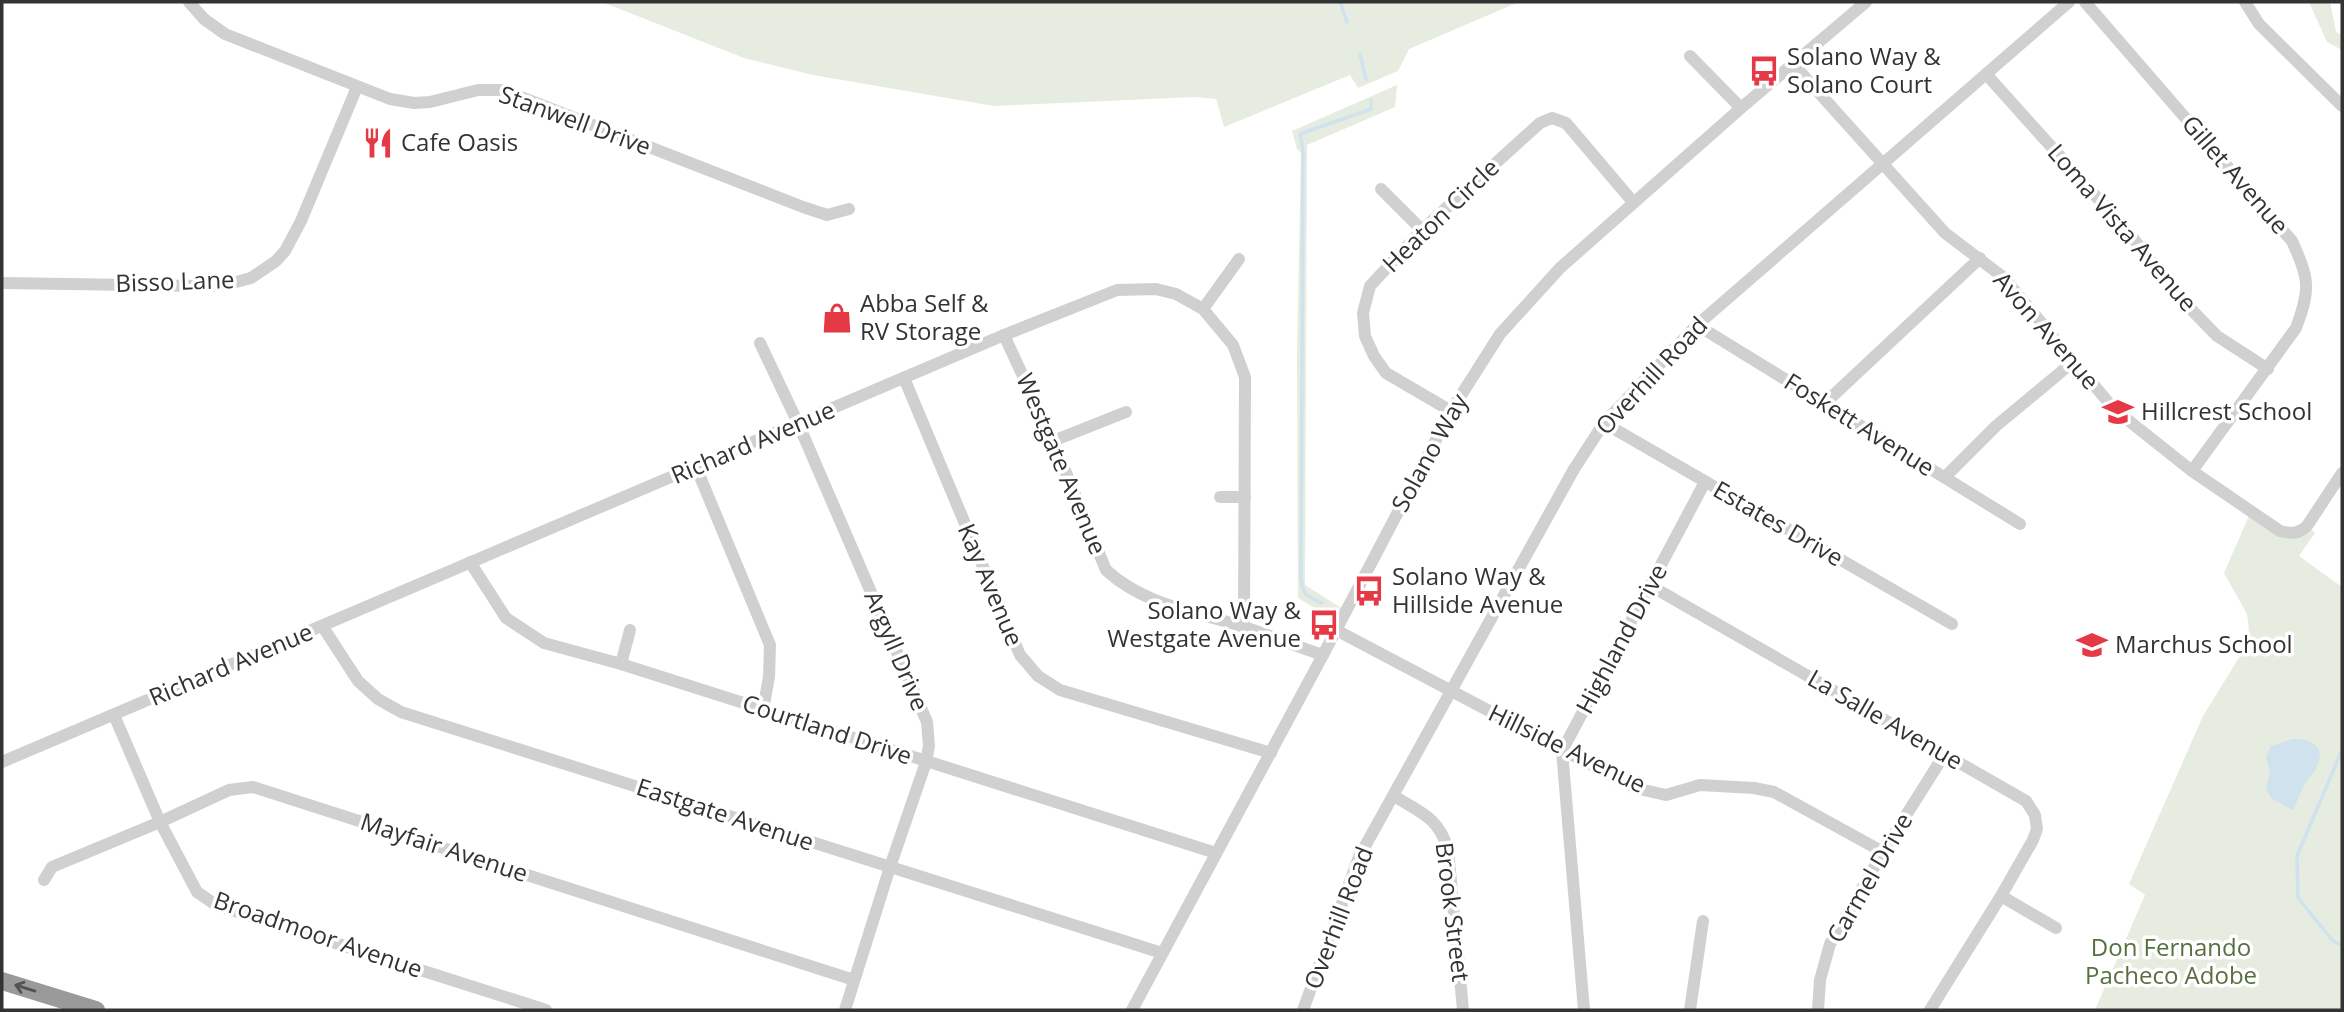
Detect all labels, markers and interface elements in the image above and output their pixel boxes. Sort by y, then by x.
place label: Solano Way & Solano Court [1787,39,1941,100]
bus stop icon: Solano Way & Solano Court [1747,54,1781,88]
street label: Stanwell Drive [495,77,656,162]
street label: Gillet Avenue [2175,108,2297,240]
place label: Cafe Oasis [401,125,518,158]
restaurant icon: Cafe Oasis [361,126,395,160]
street label: Loma Vista Avenue [2041,136,2205,318]
street label: Heaton Circle [1374,151,1506,279]
street label: Bisso Lane [115,262,235,299]
street label: Avon Avenue [1987,264,2108,396]
place label: Abba Self & RV Storage [860,286,989,347]
shop icon: Abba Self & RV Storage [820,301,854,335]
street label: Overhill Road [1588,309,1714,441]
street label: Foskett Avenue [1778,364,1941,483]
street label: Westgate Avenue [1009,368,1115,559]
street label: Solano Way [1383,387,1475,517]
street label: Richard Avenue [666,392,839,491]
place label: Hillcrest School [2141,394,2312,427]
school or university icon: Hillcrest School [2101,395,2135,429]
street label: Estates Drive [1708,472,1850,573]
street label: Kay Avenue [951,518,1032,651]
street label: Highland Drive [1567,558,1674,719]
place label: Solano Way & Hillside Avenue [1392,559,1563,620]
bus stop icon: Solano Way & Hillside Avenue [1352,574,1386,608]
street label: Argyll Drive [857,585,937,715]
place label: Solano Way & Westgate Avenue [1107,593,1302,654]
bus stop icon: Solano Way & Westgate Avenue [1307,608,1341,642]
street label: Richard Avenue [144,614,317,713]
place label: Marchus School [2115,627,2293,660]
school or university icon: Marchus School [2075,628,2109,662]
street label: La Salle Avenue [1802,661,1969,776]
street label: Courtland Drive [738,686,916,772]
street label: Hillside Avenue [1483,695,1652,800]
street label: Eastgate Avenue [632,769,818,858]
street label: Mayfair Avenue [357,804,532,889]
street label: Carmel Drive [1818,806,1919,948]
street label: Brook Street [1429,840,1478,983]
street label: Overhill Road [1295,841,1380,994]
street label: Broadmoor Avenue [210,882,427,985]
park label: Don Fernando Pacheco Adobe [2085,930,2257,991]
one-way arrow [15,981,37,994]

